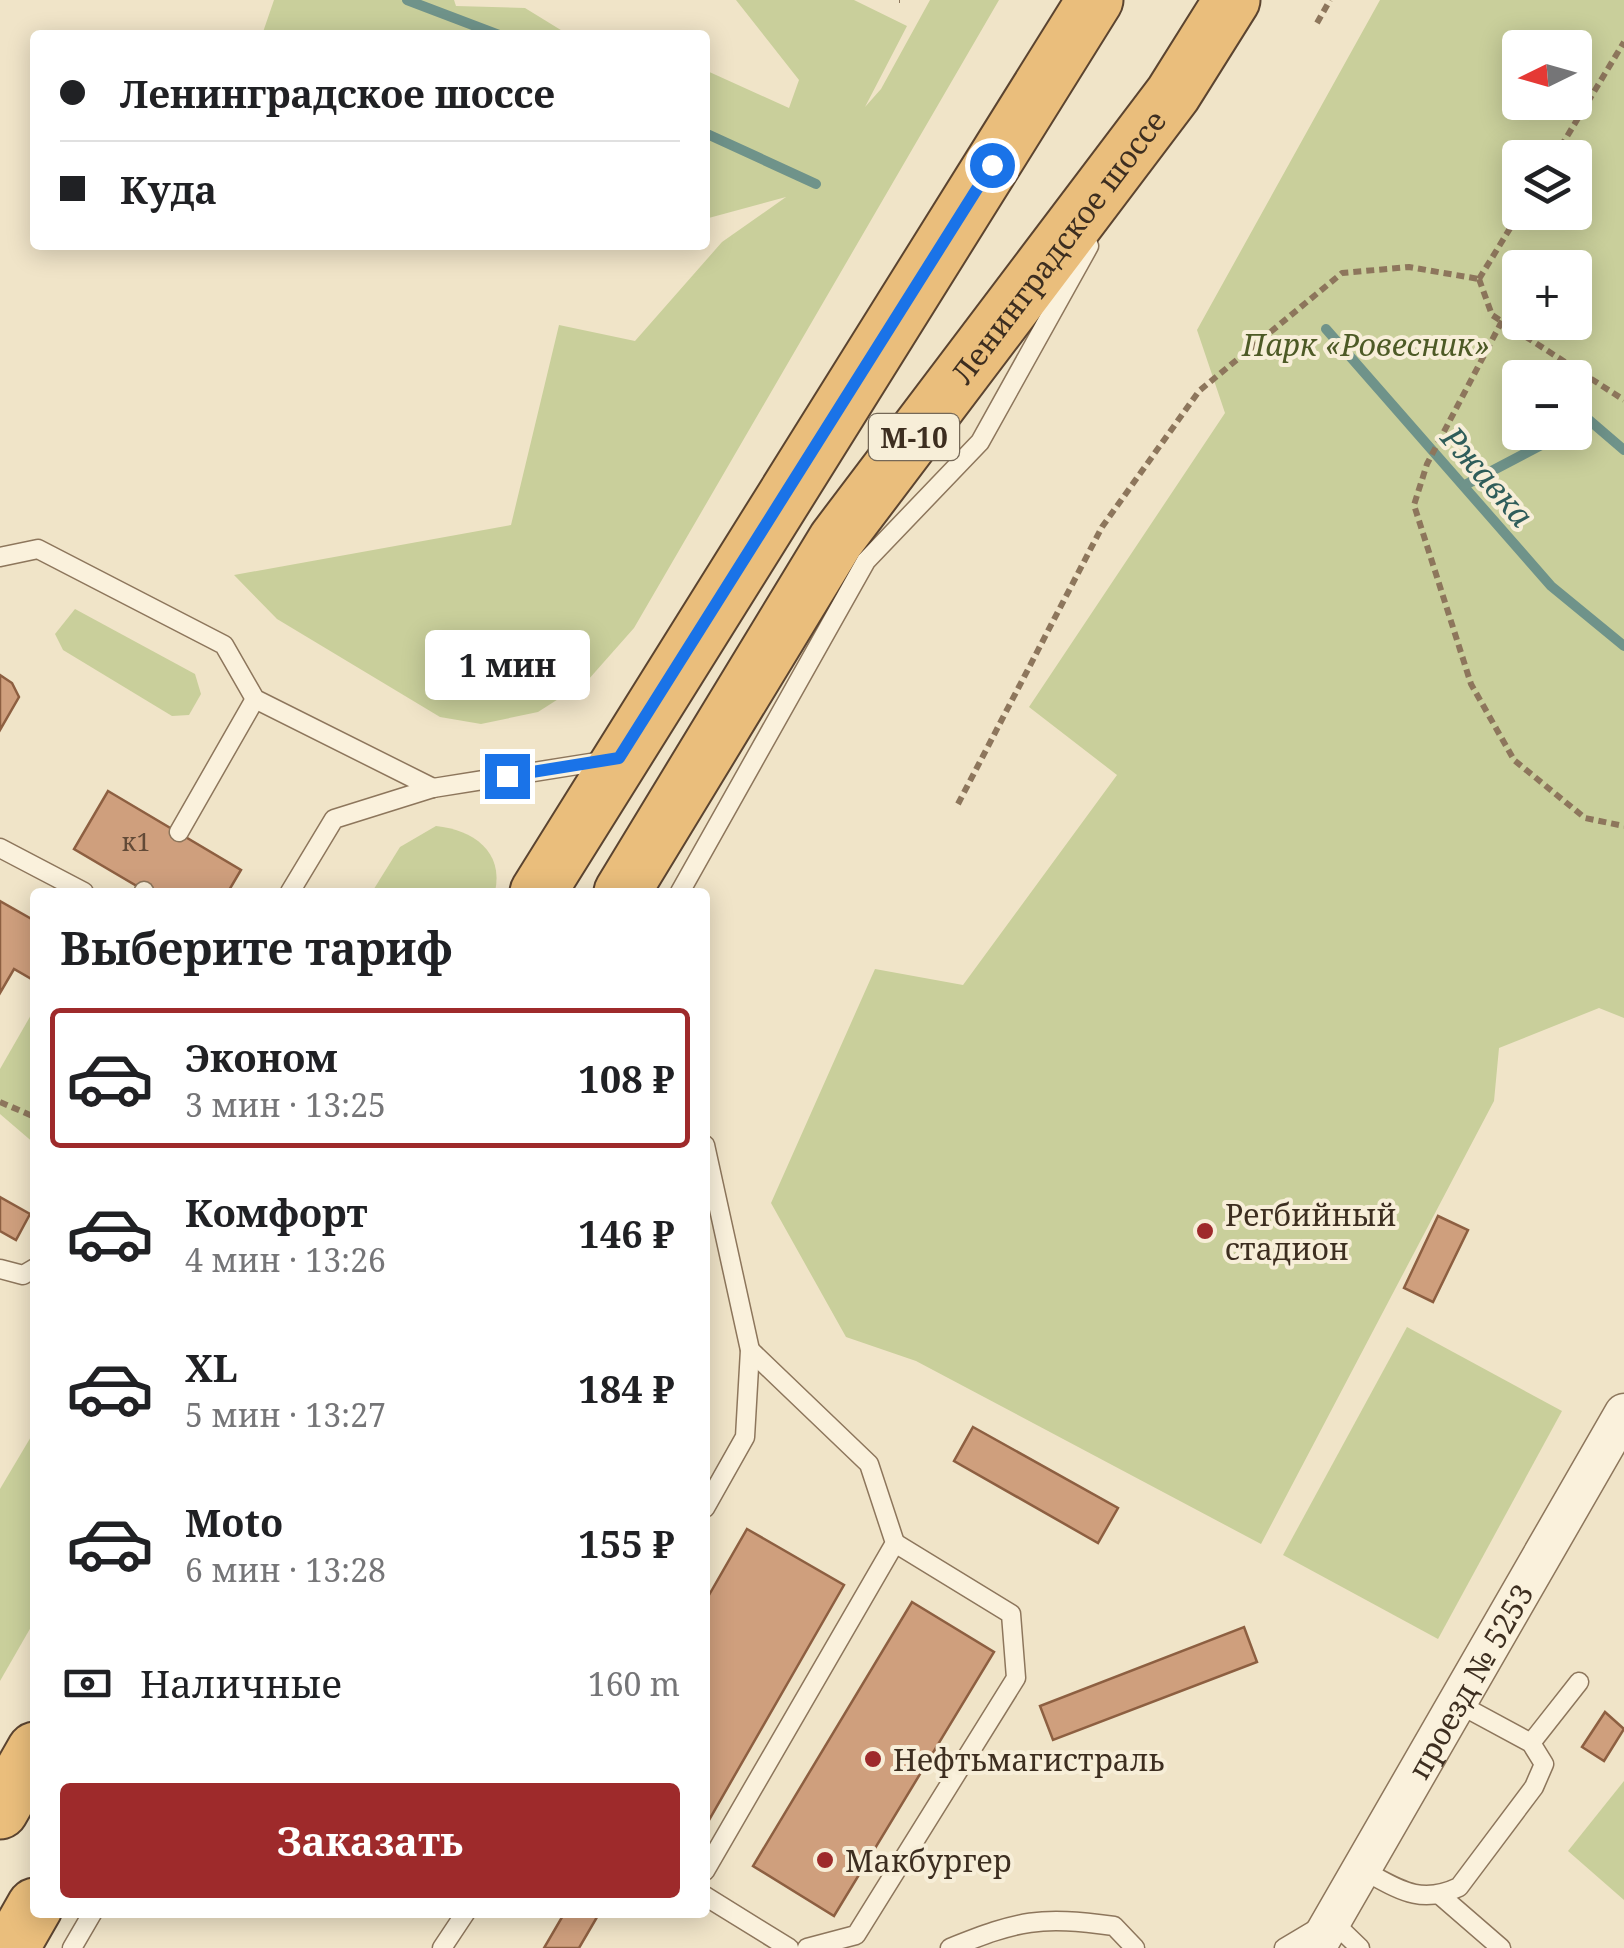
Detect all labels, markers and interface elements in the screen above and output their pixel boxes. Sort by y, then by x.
north arrow [1502,30,1592,120]
map controls [1502,30,1592,450]
text: Ленинградское шоссе [120,67,555,119]
street label: Ленинградское шоссе [941,101,1174,391]
button: layers [1502,140,1592,230]
route start [970,143,1015,188]
text: Куда [120,163,217,215]
button: + [1502,250,1592,340]
park label: Парк «Ровесник» [1241,324,1490,365]
button: − [1502,360,1592,450]
road number: М-10 [869,414,959,460]
water label: Ржавка [1432,416,1544,535]
callout: 1 мин [424,631,590,701]
text: 1 мин [459,643,556,686]
route end [485,754,530,799]
house number: к1 [122,824,150,858]
text: Выберите тариф [60,917,453,978]
text: Эконом [185,1031,338,1083]
icon: car [65,1033,155,1123]
text: 108 ₽ [578,1052,675,1104]
text: 3 мин · 13:25 [185,1083,386,1126]
text: Комфорт [185,1186,368,1238]
icon: car [65,1188,155,1278]
place label: Регбийный стадион [1225,1194,1397,1269]
text: 146 ₽ [578,1207,675,1259]
marker: Регбийный стадион [1194,1220,1216,1242]
text: 4 мин · 13:26 [185,1238,386,1281]
text: XL [185,1341,238,1393]
icon: car [65,1343,155,1433]
text: 184 ₽ [578,1362,675,1414]
text: 5 мин · 13:27 [185,1393,386,1436]
text: Moto [185,1496,283,1548]
icon: car [65,1498,155,1588]
text: 155 ₽ [578,1517,675,1569]
text: 6 мин · 13:28 [185,1548,386,1591]
street label: проезд № 5253 [1397,1576,1542,1786]
icon: cash [60,1656,115,1711]
text: Наличные [140,1657,342,1709]
text: 160 m [588,1662,680,1705]
place label: Нефтьмагистраль [893,1739,1164,1780]
marker: Нефтьмагистраль [862,1748,884,1770]
button: Заказать [60,1783,680,1898]
place label: Макбургер [845,1840,1012,1881]
marker: Макбургер [814,1849,836,1871]

